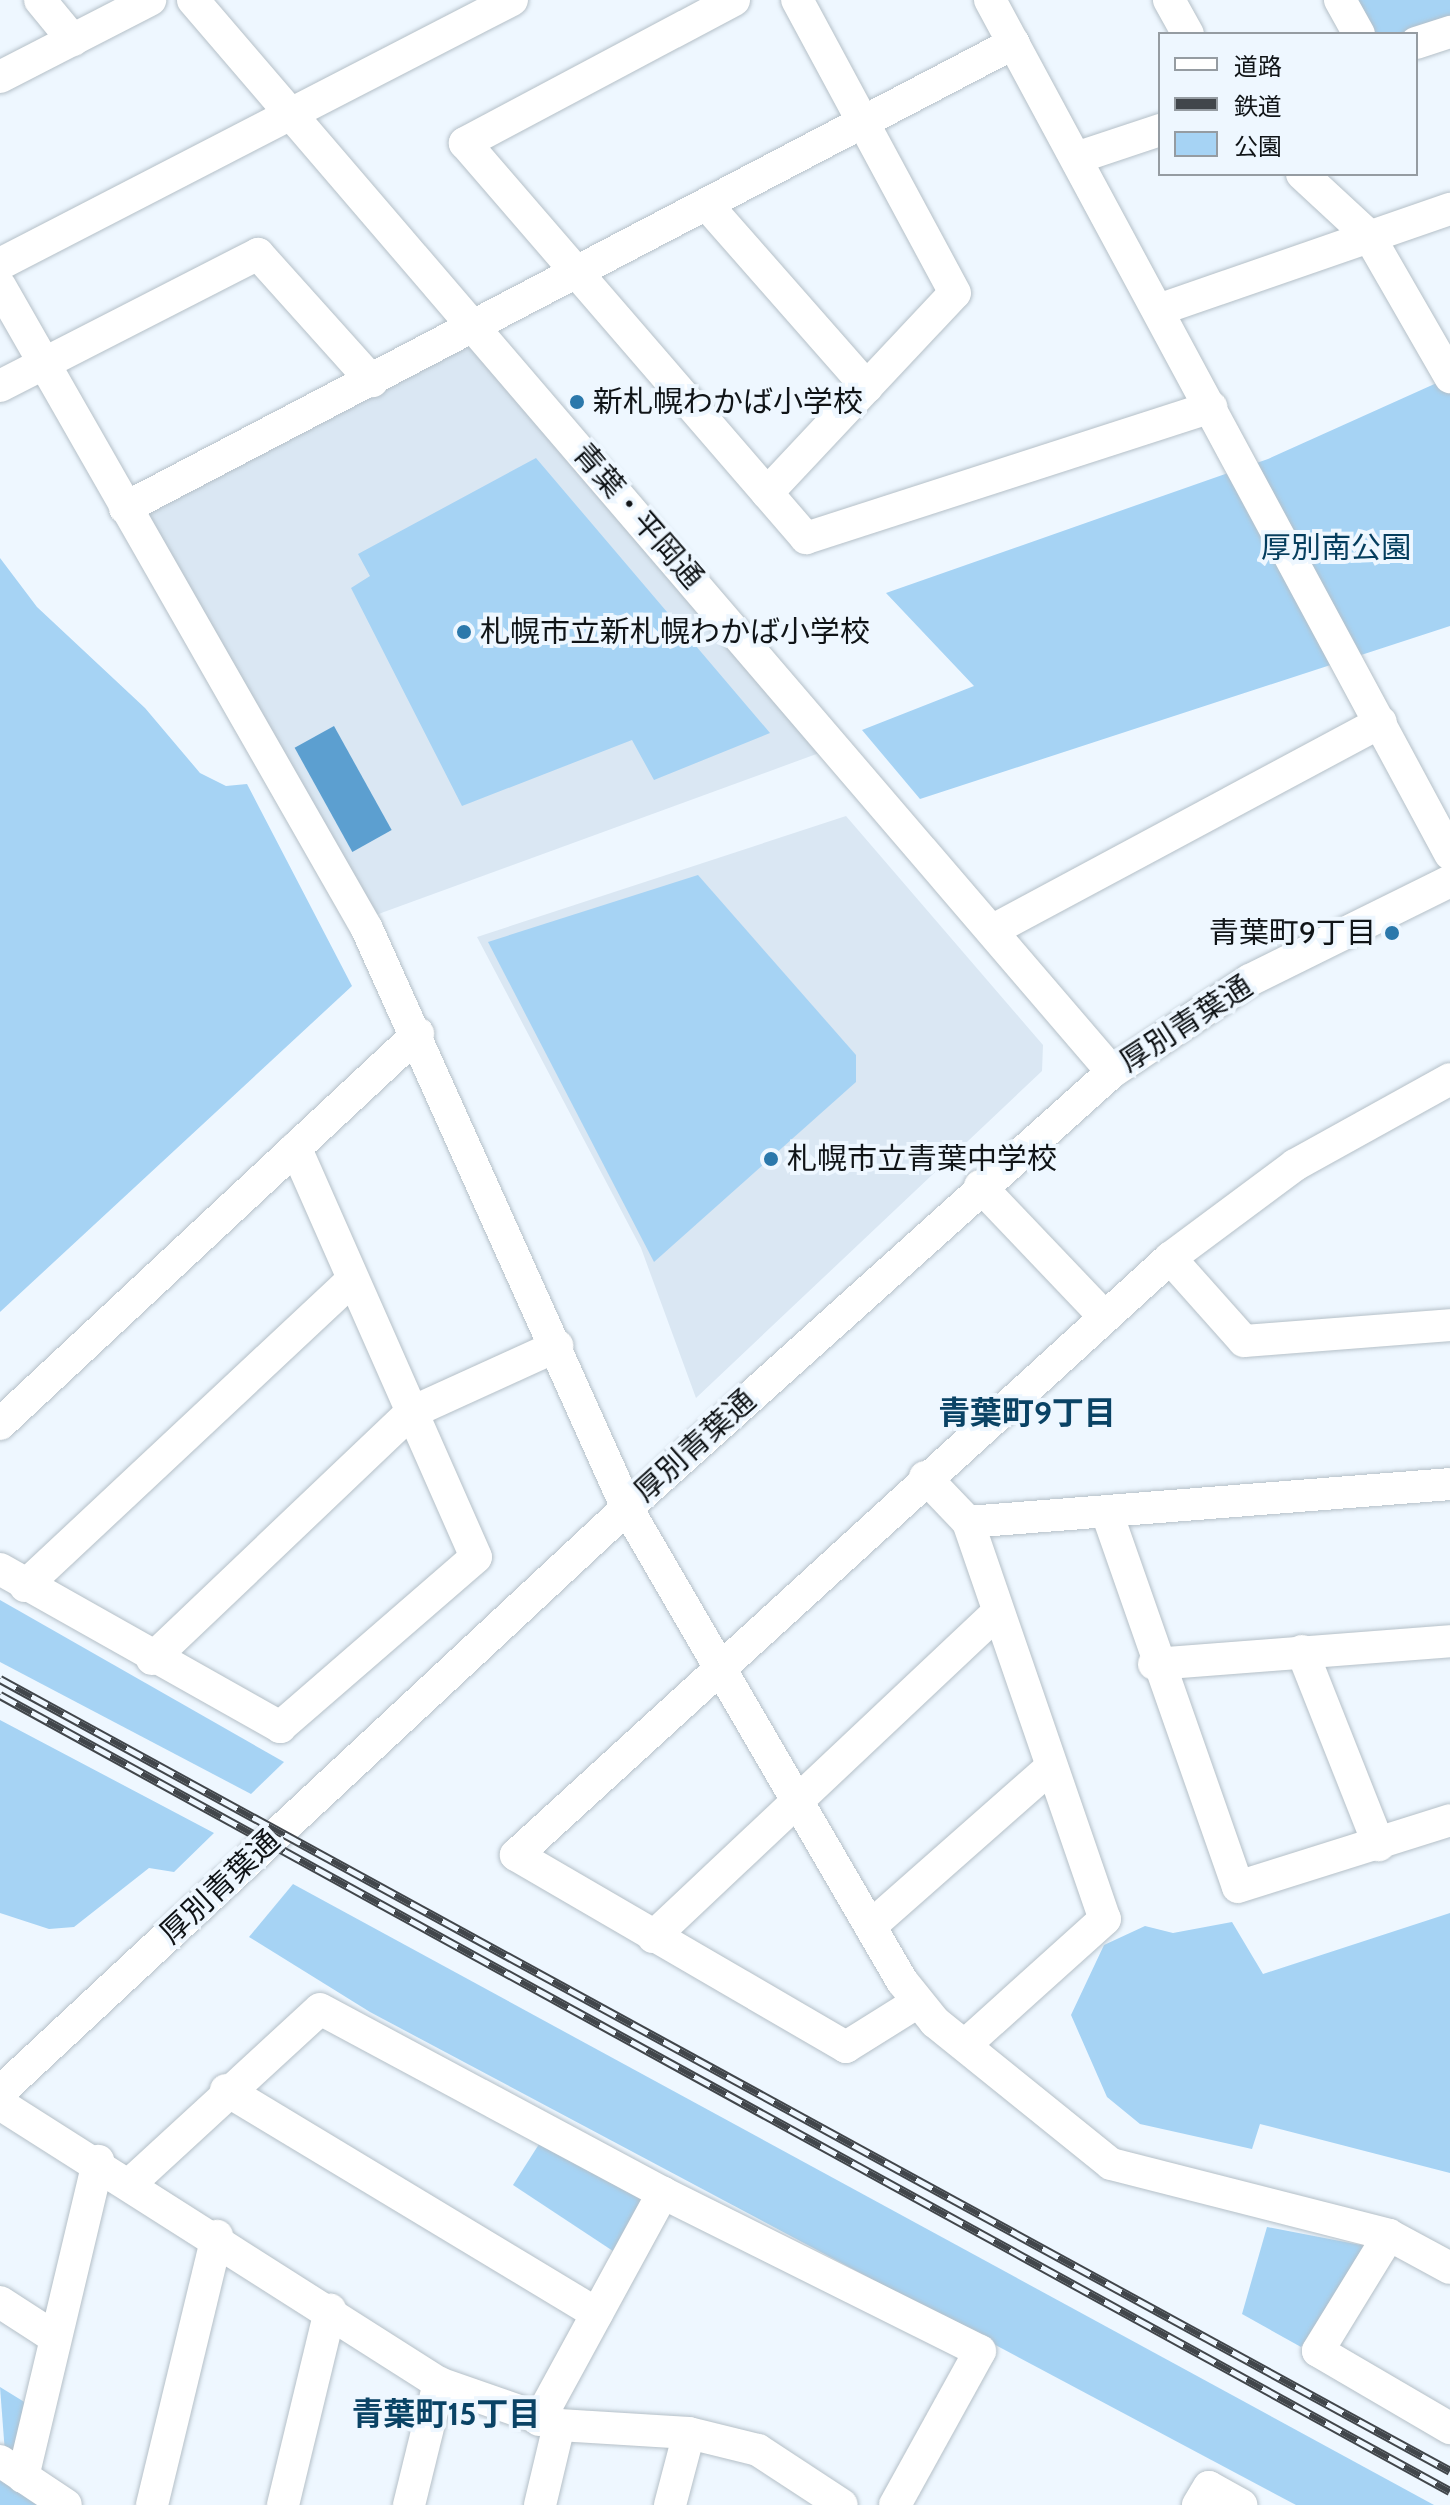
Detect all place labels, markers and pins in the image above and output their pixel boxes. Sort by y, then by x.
place label: 新札幌わかば小学校 [593,384,863,420]
marker: 新札幌わかば小学校 [568,393,586,411]
place label: 札幌市立新札幌わかば小学校 [480,614,870,650]
marker: 札幌市立新札幌わかば小学校 [455,623,473,641]
place label: 青葉町9丁目 [1209,915,1376,951]
marker: 青葉町9丁目 [1383,924,1401,942]
place label: 札幌市立青葉中学校 [787,1141,1057,1177]
marker: 札幌市立青葉中学校 [762,1150,780,1168]

